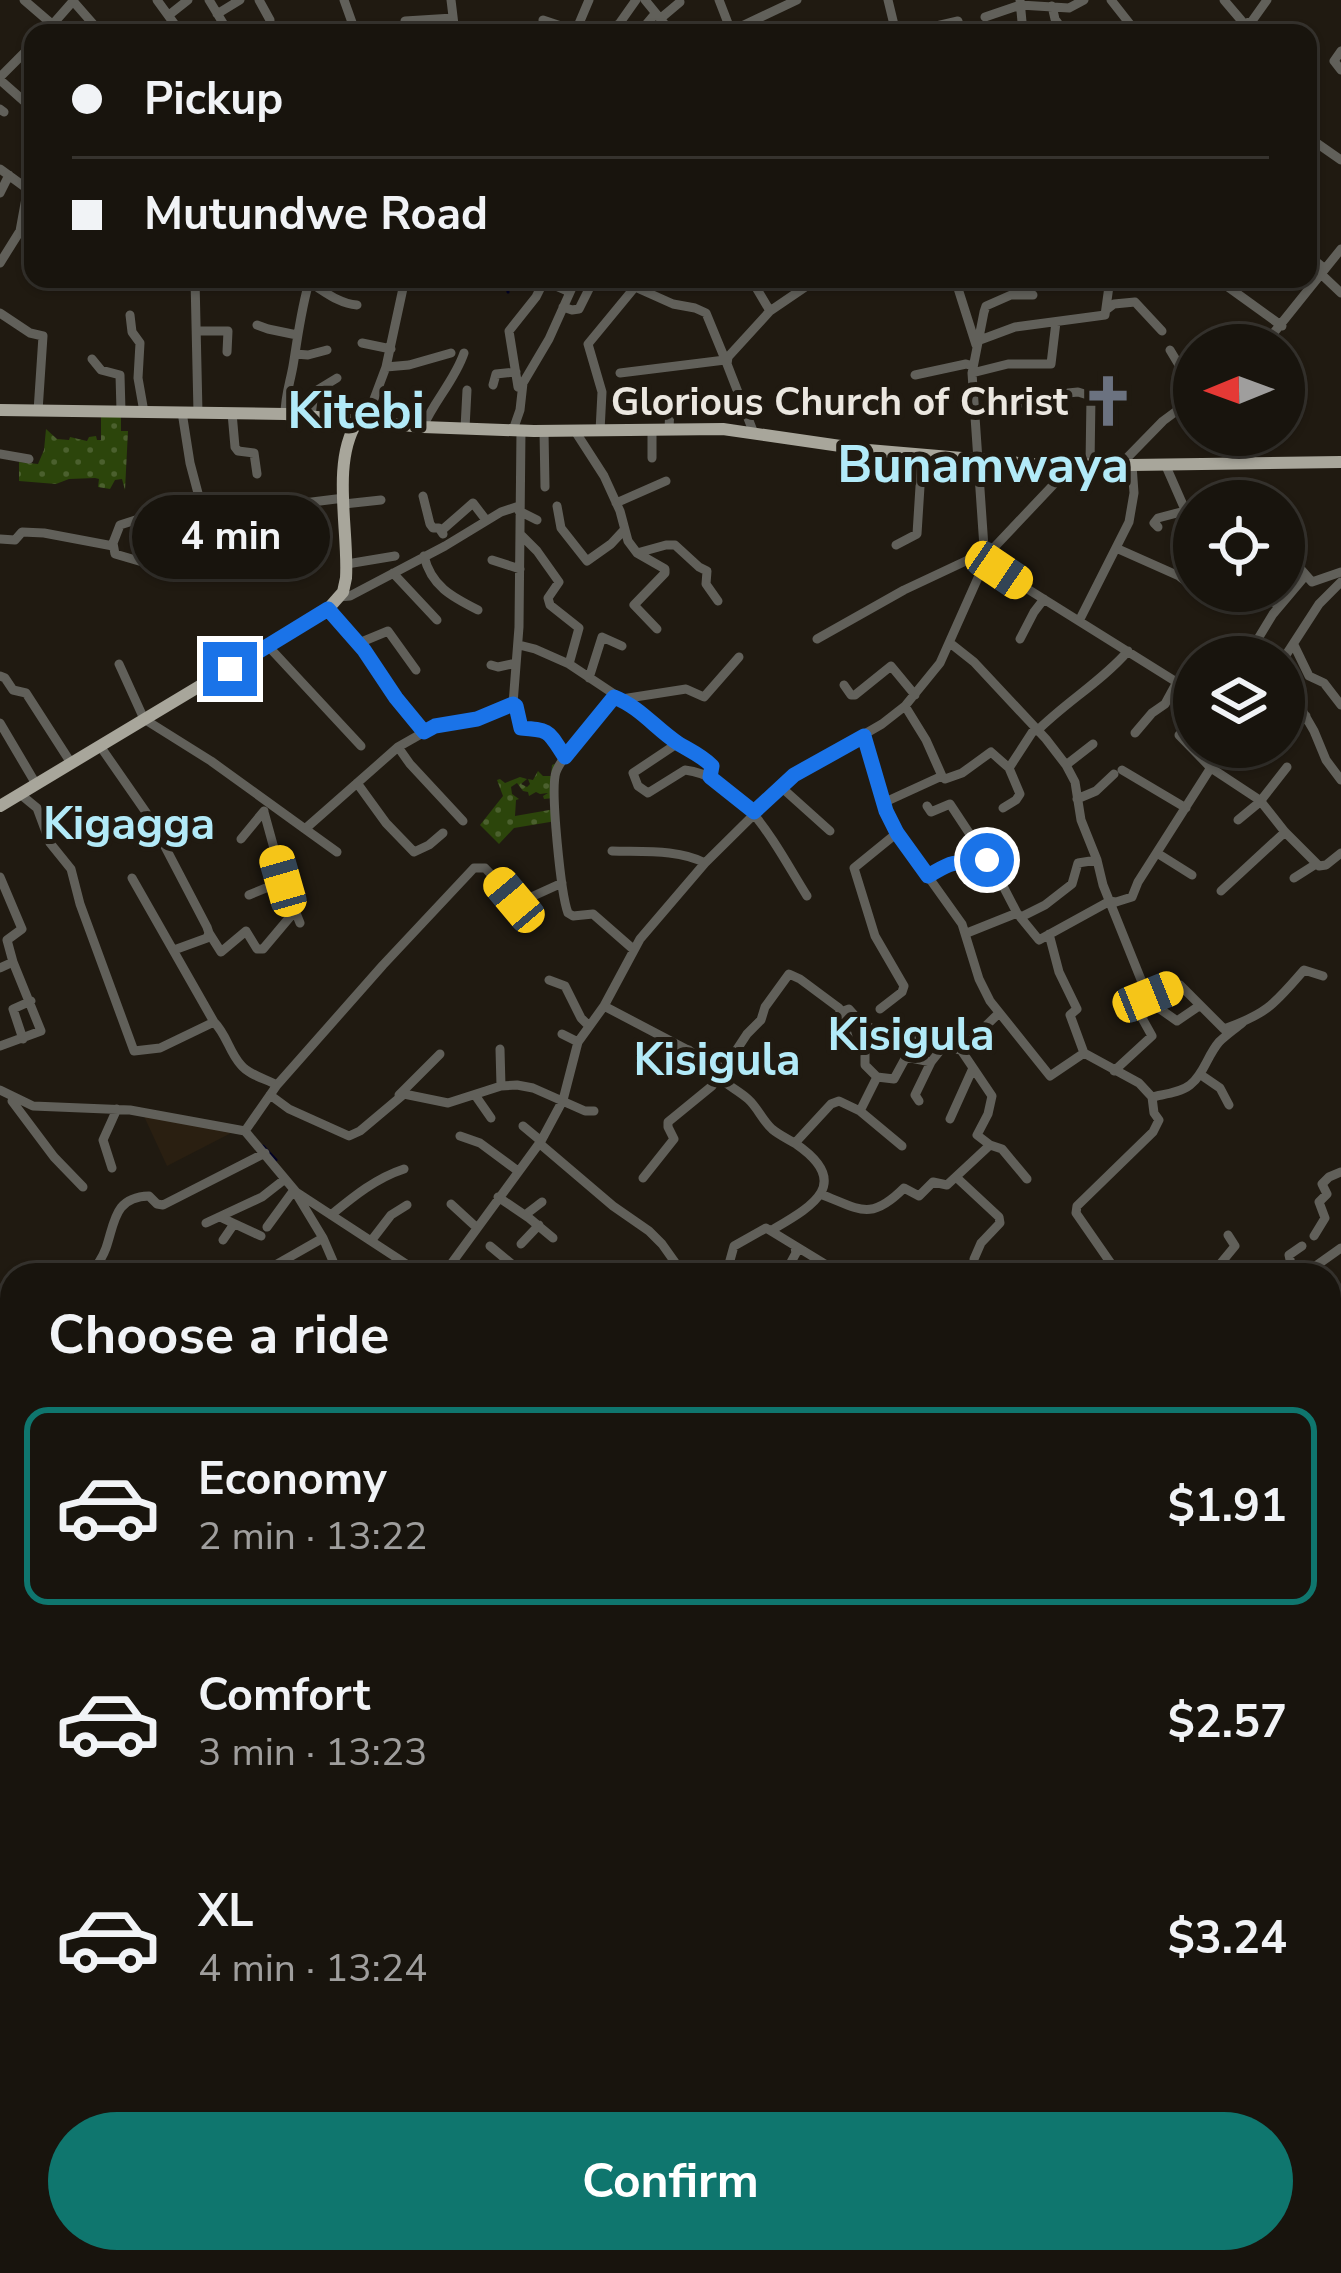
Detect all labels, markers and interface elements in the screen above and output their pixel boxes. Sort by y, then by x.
text: Pickup [144,69,283,130]
text: Mutundwe Road [144,184,488,245]
north arrow [1173,324,1305,456]
map controls [1173,324,1305,768]
church icon: Glorious Church of Christ [1079,372,1137,430]
district label: Kitebi [287,376,425,446]
place label: Glorious Church of Christ [611,376,1069,429]
district label: Bunamwaya [837,430,1129,500]
button: locate [1173,480,1305,612]
callout: 4 min [131,495,329,579]
text: 4 min [181,510,281,563]
car [959,535,1039,605]
button: layers [1173,636,1305,768]
route end [203,642,257,696]
district label: Kigagga [43,794,215,855]
route start [960,833,1014,887]
car [256,841,310,921]
car [477,861,551,939]
car [1108,967,1188,1027]
district label: Kisigula [828,1005,995,1066]
district label: Kisigula [634,1030,801,1091]
text: Choose a ride [48,1298,389,1372]
text: Economy [198,1449,387,1510]
icon: car [54,1452,162,1560]
text: $1.91 [1168,1476,1287,1537]
text: 2 min · 13:22 [198,1510,427,1563]
text: Comfort [198,1665,370,1726]
icon: car [54,1668,162,1776]
text: $2.57 [1168,1692,1287,1753]
text: 3 min · 13:23 [198,1726,427,1779]
text: XL [198,1881,254,1942]
icon: car [54,1884,162,1992]
text: $3.24 [1168,1908,1287,1969]
text: 4 min · 13:24 [198,1942,427,1995]
button: Confirm [48,2112,1293,2250]

